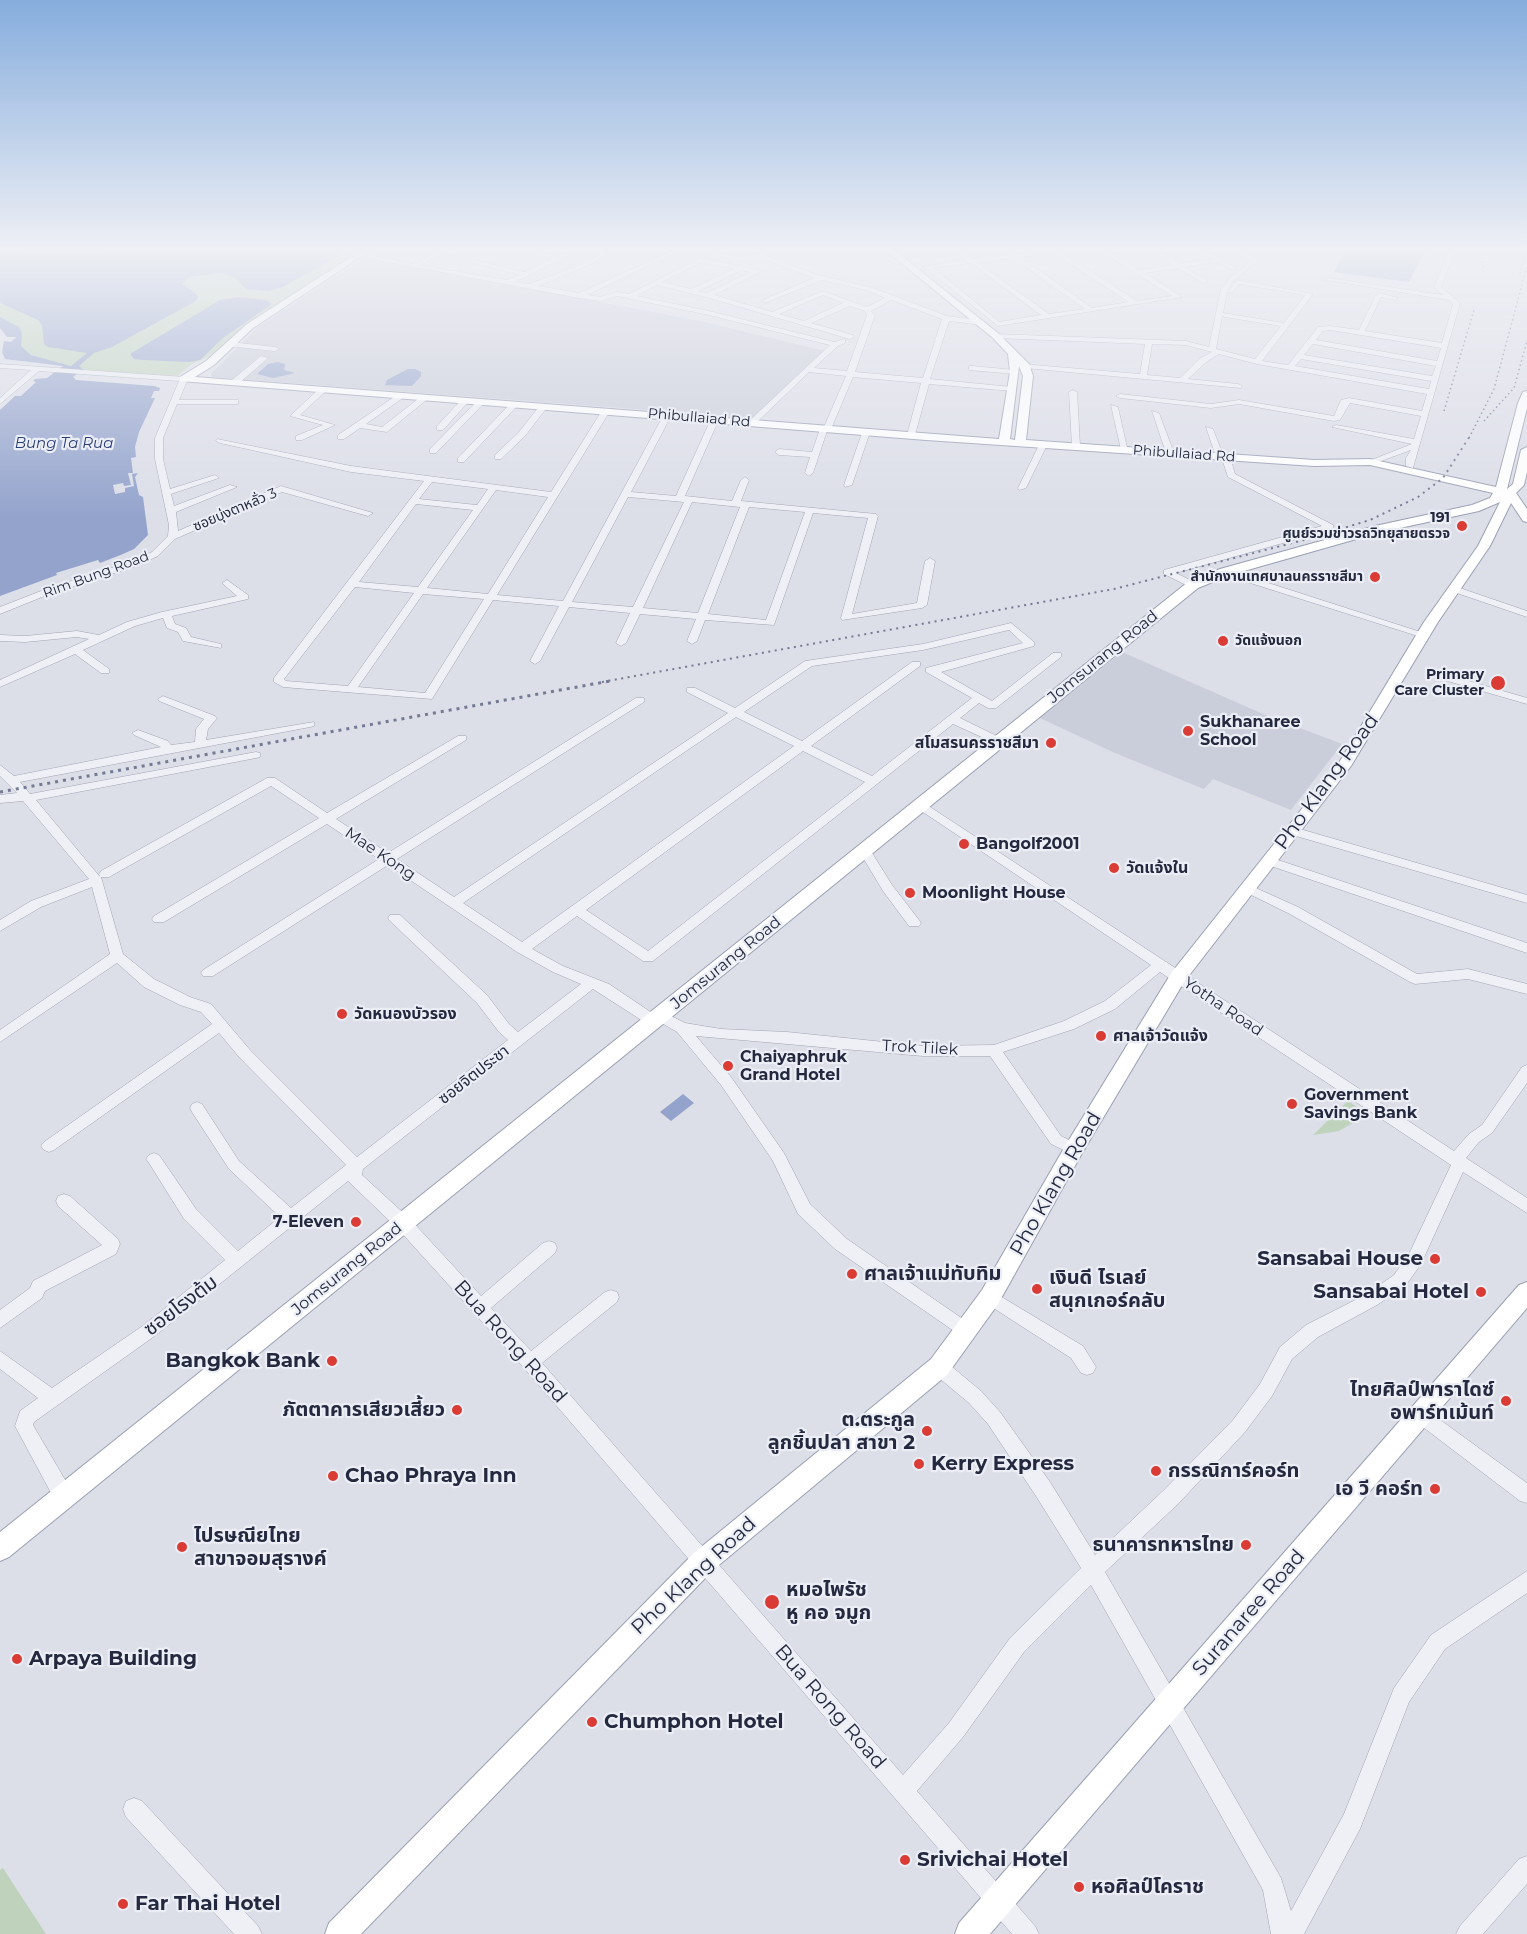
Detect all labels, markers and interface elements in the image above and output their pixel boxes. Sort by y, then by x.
street label: Phibullaiad Rd [647,405,751,431]
water label: Bung Ta Rua [15,435,113,453]
street label: Phibullaiad Rd [1132,442,1236,466]
street label: ซอยบุ่งตาหลั่ว 3 [191,485,279,535]
place label: 191 ศูนย์รวมข่าวรถวิทยุสายตรวจ [1282,510,1450,542]
marker: 191 ศูนย์รวมข่าวรถวิทยุสายตรวจ [1455,519,1469,533]
street label: Rim Bung Road [41,548,151,602]
place label: สำนักงานเทศบาลนครราชสีมา [1191,569,1363,585]
marker: สำนักงานเทศบาลนครราชสีมา [1368,570,1382,584]
street label: Jomsurang Road [1044,607,1162,707]
place label: วัดแจ้งนอก [1235,633,1302,649]
marker: วัดแจ้งนอก [1216,634,1230,648]
place label: Primary Care Cluster [1394,667,1484,700]
marker: Primary Care Cluster [1489,674,1507,692]
street label: Pho Klang Road [1270,709,1384,855]
place label: Sukhanaree School [1200,712,1300,750]
marker: Sukhanaree School [1181,724,1195,738]
place label: สโมสรนครราชสีมา [915,733,1039,753]
marker: สโมสรนครราชสีมา [1044,736,1058,750]
street label: Mae Kong [341,823,419,885]
place label: Bangolf2001 [976,834,1080,854]
marker: Bangolf2001 [957,837,971,851]
place label: วัดแจ้งใน [1126,858,1188,878]
marker: วัดแจ้งใน [1107,861,1121,875]
place label: Moonlight House [922,883,1066,903]
marker: Moonlight House [903,886,917,900]
street label: Jomsurang Road [667,913,785,1013]
street label: Yotha Road [1179,973,1267,1041]
place label: วัดหนองบัวรอง [354,1004,457,1024]
marker: วัดหนองบัวรอง [335,1007,349,1021]
place label: ศาลเจ้าวัดแจ้ง [1113,1026,1208,1046]
marker: ศาลเจ้าวัดแจ้ง [1094,1029,1108,1043]
street label: Trok Tilek [882,1036,958,1060]
street label: ซอยจิตประชา [435,1041,513,1109]
place label: Chaiyaphruk Grand Hotel [740,1047,847,1085]
marker: Chaiyaphruk Grand Hotel [721,1059,735,1073]
place label: Government Savings Bank [1304,1085,1417,1123]
marker: Government Savings Bank [1285,1097,1299,1111]
street label: Pho Klang Road [1005,1108,1107,1260]
place label: 7-Eleven [273,1212,344,1232]
marker: 7-Eleven [349,1215,363,1229]
street label: Jomsurang Road [288,1219,406,1319]
place label: Sansabai House [1257,1247,1423,1271]
marker: Sansabai House [1428,1252,1442,1266]
place label: ศาลเจ้าแม่ทับทิม [864,1262,1002,1286]
place label: เงินดี ไรเลย์ สนุกเกอร์คลับ [1049,1266,1166,1313]
marker: ศาลเจ้าแม่ทับทิม [845,1267,859,1281]
street label: ซอยโรงต้ม [139,1271,223,1341]
street label: Bua Rong Road [448,1276,572,1408]
place label: Sansabai Hotel [1313,1280,1469,1304]
marker: เงินดี ไรเลย์ สนุกเกอร์คลับ [1030,1282,1044,1296]
marker: Sansabai Hotel [1474,1285,1488,1299]
place label: Bangkok Bank [165,1349,320,1373]
marker: Bangkok Bank [325,1354,339,1368]
place label: ไทยศิลป์พาราไดซ์ อพาร์ทเม้นท์ [1350,1378,1494,1425]
marker: ไทยศิลป์พาราไดซ์ อพาร์ทเม้นท์ [1499,1394,1513,1408]
place label: ภัตตาคารเสียวเสี้ยว [282,1398,445,1422]
marker: ภัตตาคารเสียวเสี้ยว [450,1403,464,1417]
place label: ต.ตระกูล ลูกชิ้นปลา สาขา 2 [768,1408,915,1455]
marker: ต.ตระกูล ลูกชิ้นปลา สาขา 2 [920,1424,934,1438]
place label: Kerry Express [931,1452,1074,1476]
marker: Kerry Express [912,1457,926,1471]
place label: กรรณิการ์คอร์ท [1168,1459,1299,1483]
place label: Chao Phraya Inn [345,1464,517,1488]
marker: กรรณิการ์คอร์ท [1149,1464,1163,1478]
marker: Chao Phraya Inn [326,1469,340,1483]
place label: เอ วี คอร์ท [1335,1477,1423,1501]
marker: เอ วี คอร์ท [1428,1482,1442,1496]
street label: Pho Klang Road [627,1512,761,1640]
place label: ไปรษณียไทย สาขาจอมสุรางค์ [194,1524,327,1571]
place label: ธนาคารทหารไทย [1093,1533,1234,1557]
marker: ธนาคารทหารไทย [1239,1538,1253,1552]
marker: ไปรษณียไทย สาขาจอมสุรางค์ [175,1540,189,1554]
street label: Suranaree Road [1188,1545,1310,1681]
place label: หมอไพรัช หู คอ จมูก [786,1578,871,1625]
marker: หมอไพรัช หู คอ จมูก [763,1593,781,1611]
street label: Bua Rong Road [769,1640,891,1774]
place label: Arpaya Building [29,1647,197,1671]
marker: Arpaya Building [10,1652,24,1666]
place label: Chumphon Hotel [604,1710,784,1734]
marker: Chumphon Hotel [585,1715,599,1729]
place label: Srivichai Hotel [917,1848,1068,1872]
marker: Srivichai Hotel [898,1853,912,1867]
place label: หอศิลป์โคราช [1091,1875,1204,1899]
marker: หอศิลป์โคราช [1072,1880,1086,1894]
place label: Far Thai Hotel [135,1892,281,1916]
marker: Far Thai Hotel [116,1897,130,1911]

